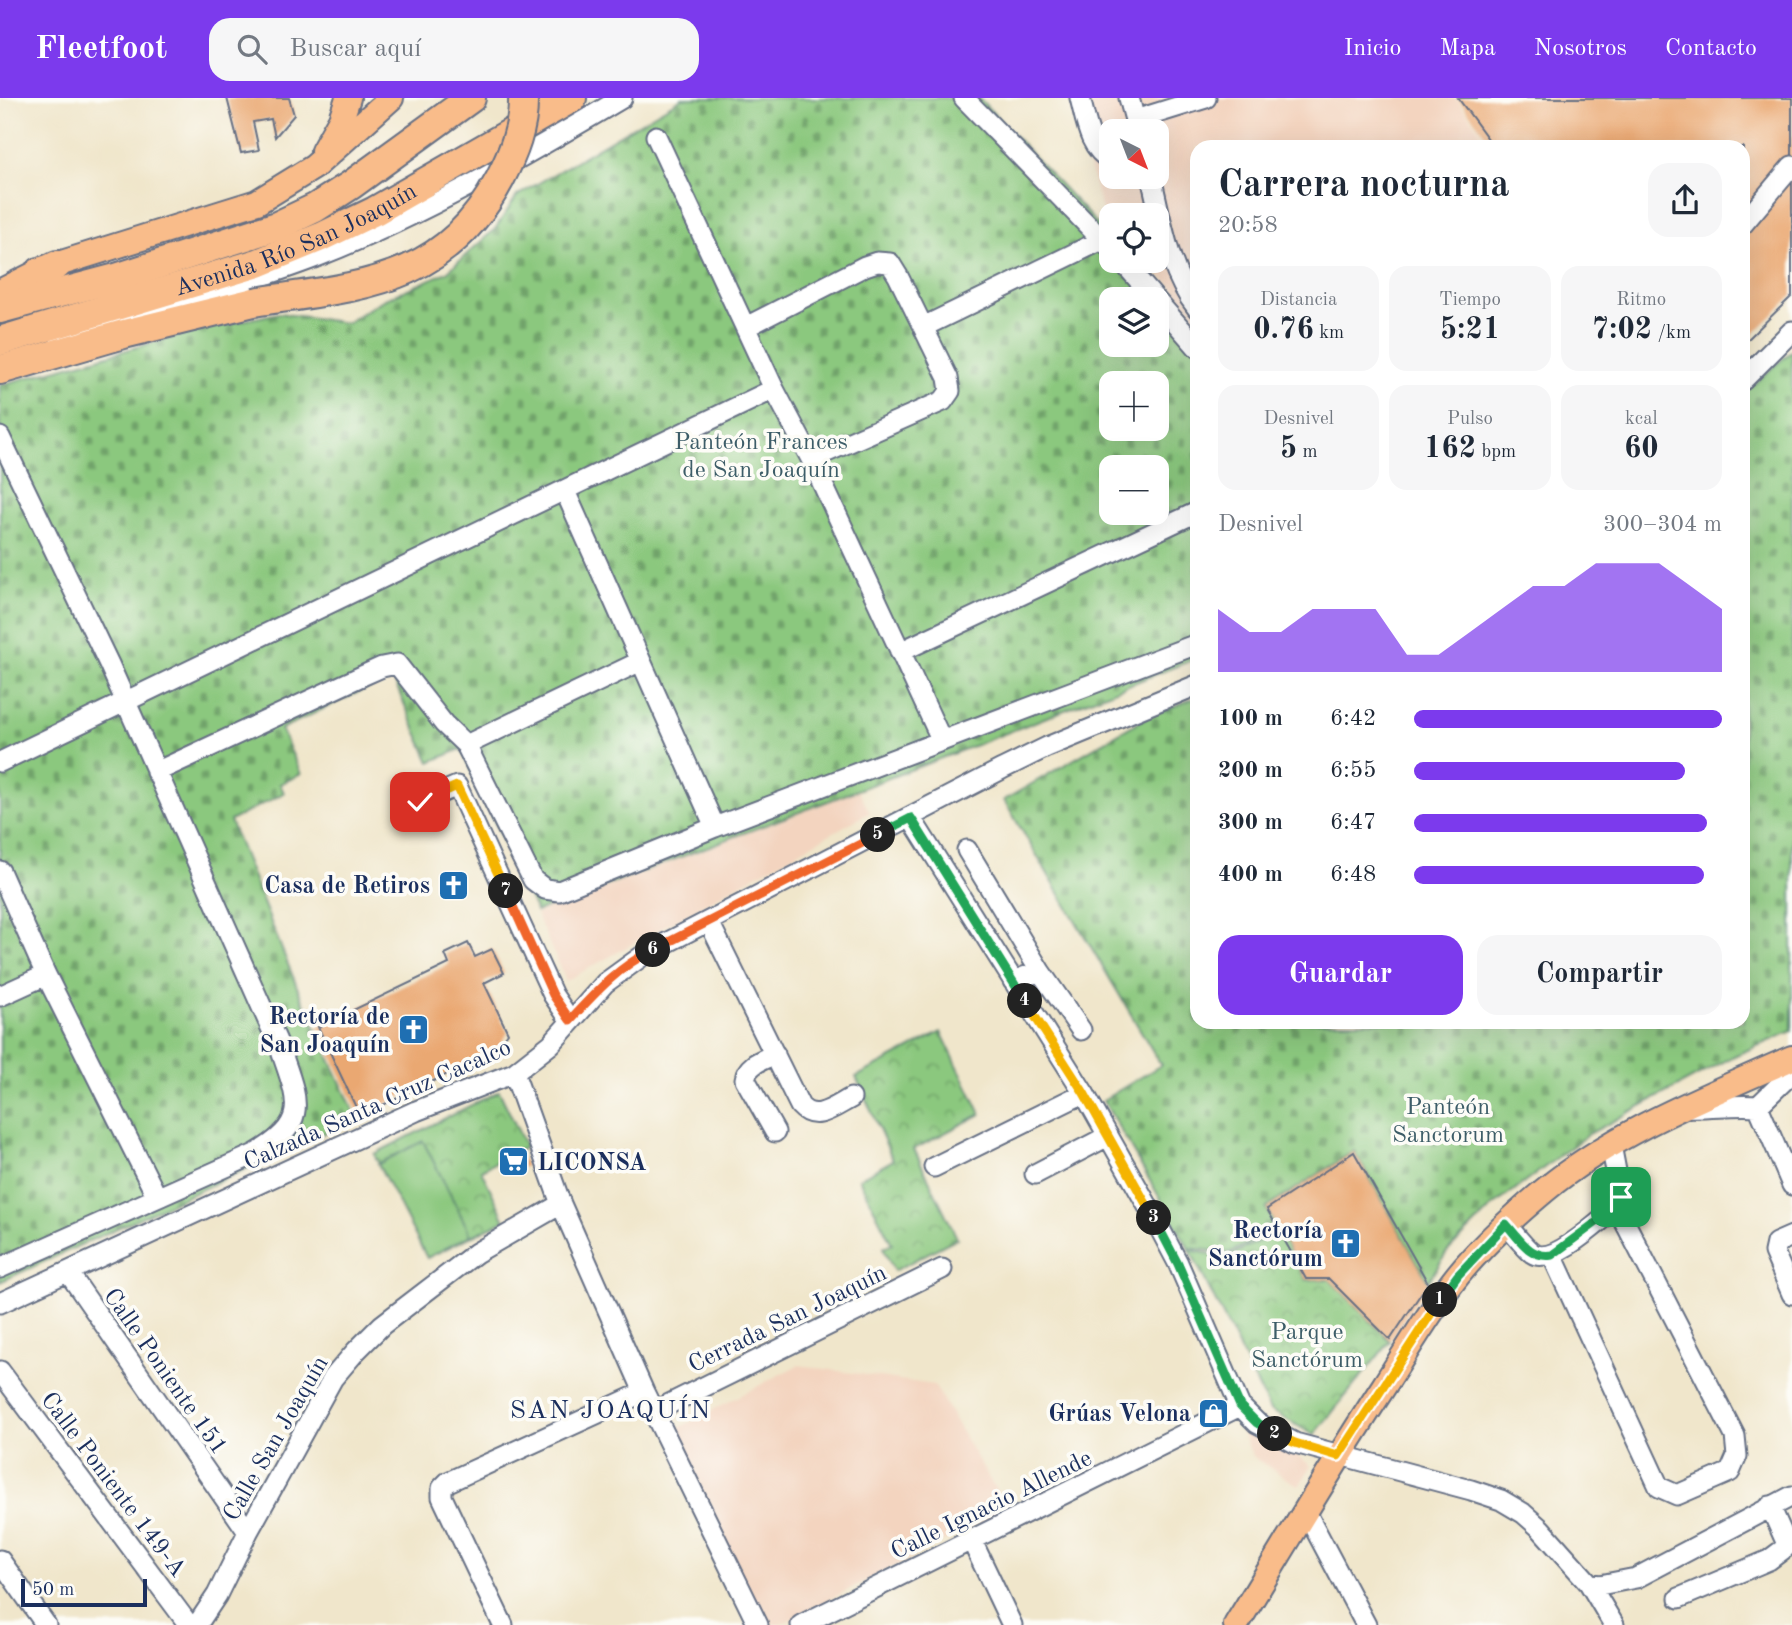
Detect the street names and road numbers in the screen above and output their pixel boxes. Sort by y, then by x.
street label: Avenida Río San Joaquín [172,180,421,301]
street label: Calzada Santa Cruz Cacalco [241,1036,515,1176]
street label: Cerrada San Joaquín [685,1261,891,1378]
street label: Calle Poniente 151 [98,1285,231,1460]
street label: Calle San Joaquín [220,1352,334,1526]
street label: Calle Poniente 149-A [35,1388,189,1582]
street label: Calle Ignacio Allende [888,1447,1096,1565]

